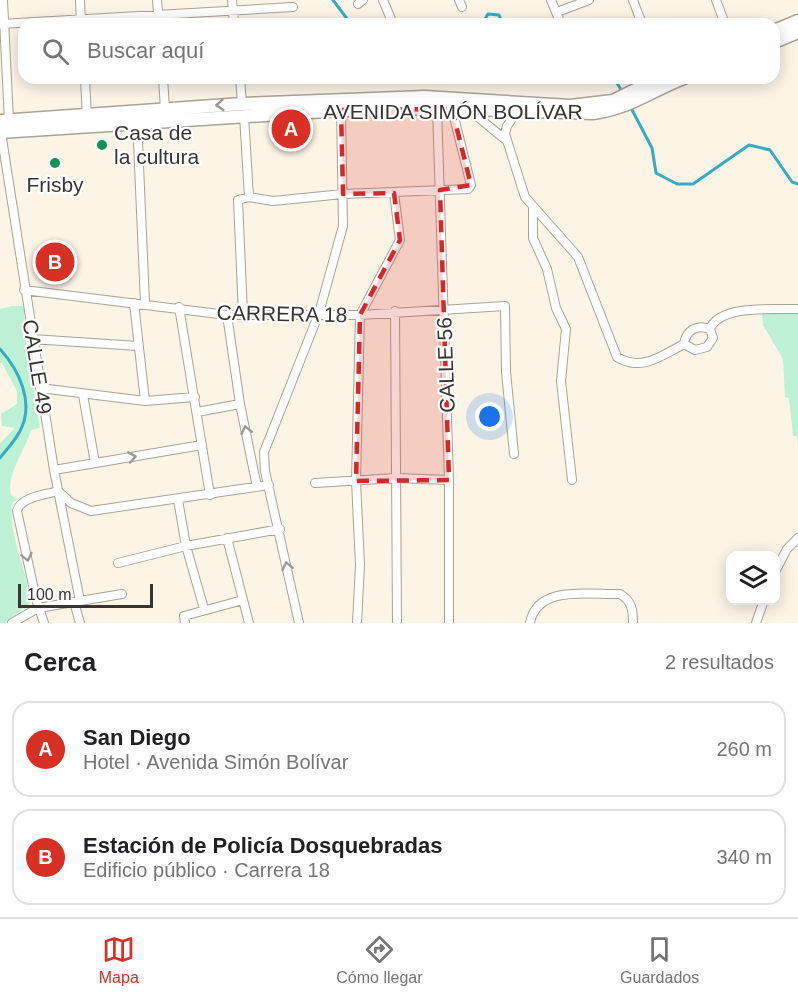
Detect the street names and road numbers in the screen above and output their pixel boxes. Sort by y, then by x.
street label: AVENIDA SIMÓN BOLÍVAR [323,100,583,123]
street label: CARRERA 18 [216,301,348,326]
street label: CALLE 56 [432,317,459,413]
street label: CALLE 49 [19,318,56,416]

